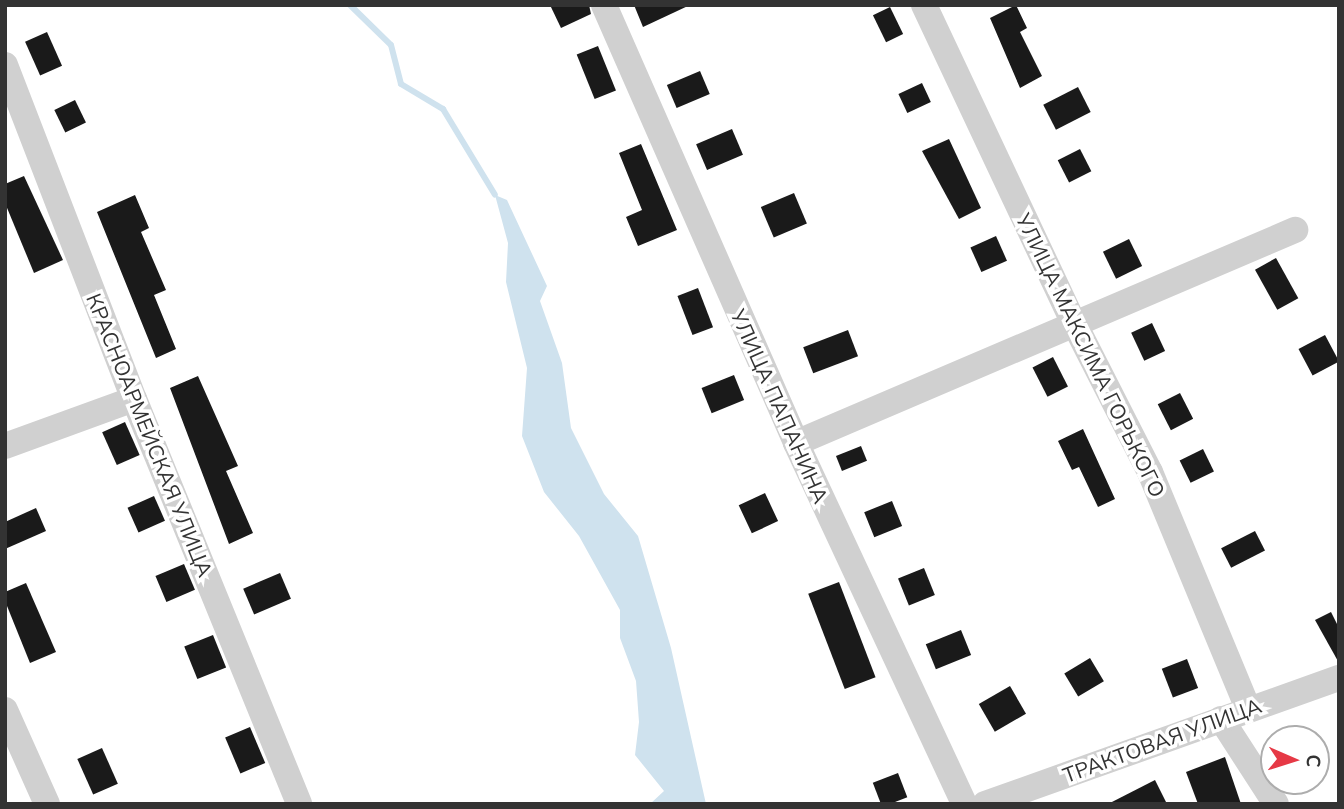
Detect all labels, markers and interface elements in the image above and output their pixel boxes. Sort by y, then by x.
street label: УЛИЦА МАКСИМА ГОРЬКОГО [1011,209,1171,501]
street label: КРАСНОАРМЕЙСКАЯ УЛИЦА [81,290,219,580]
street label: УЛИЦА ПАПАНИНА [726,305,834,507]
street label: ТРАКТОВАЯ УЛИЦА [1059,692,1265,788]
north arrow [1260,725,1330,795]
text: С [1302,754,1326,768]

